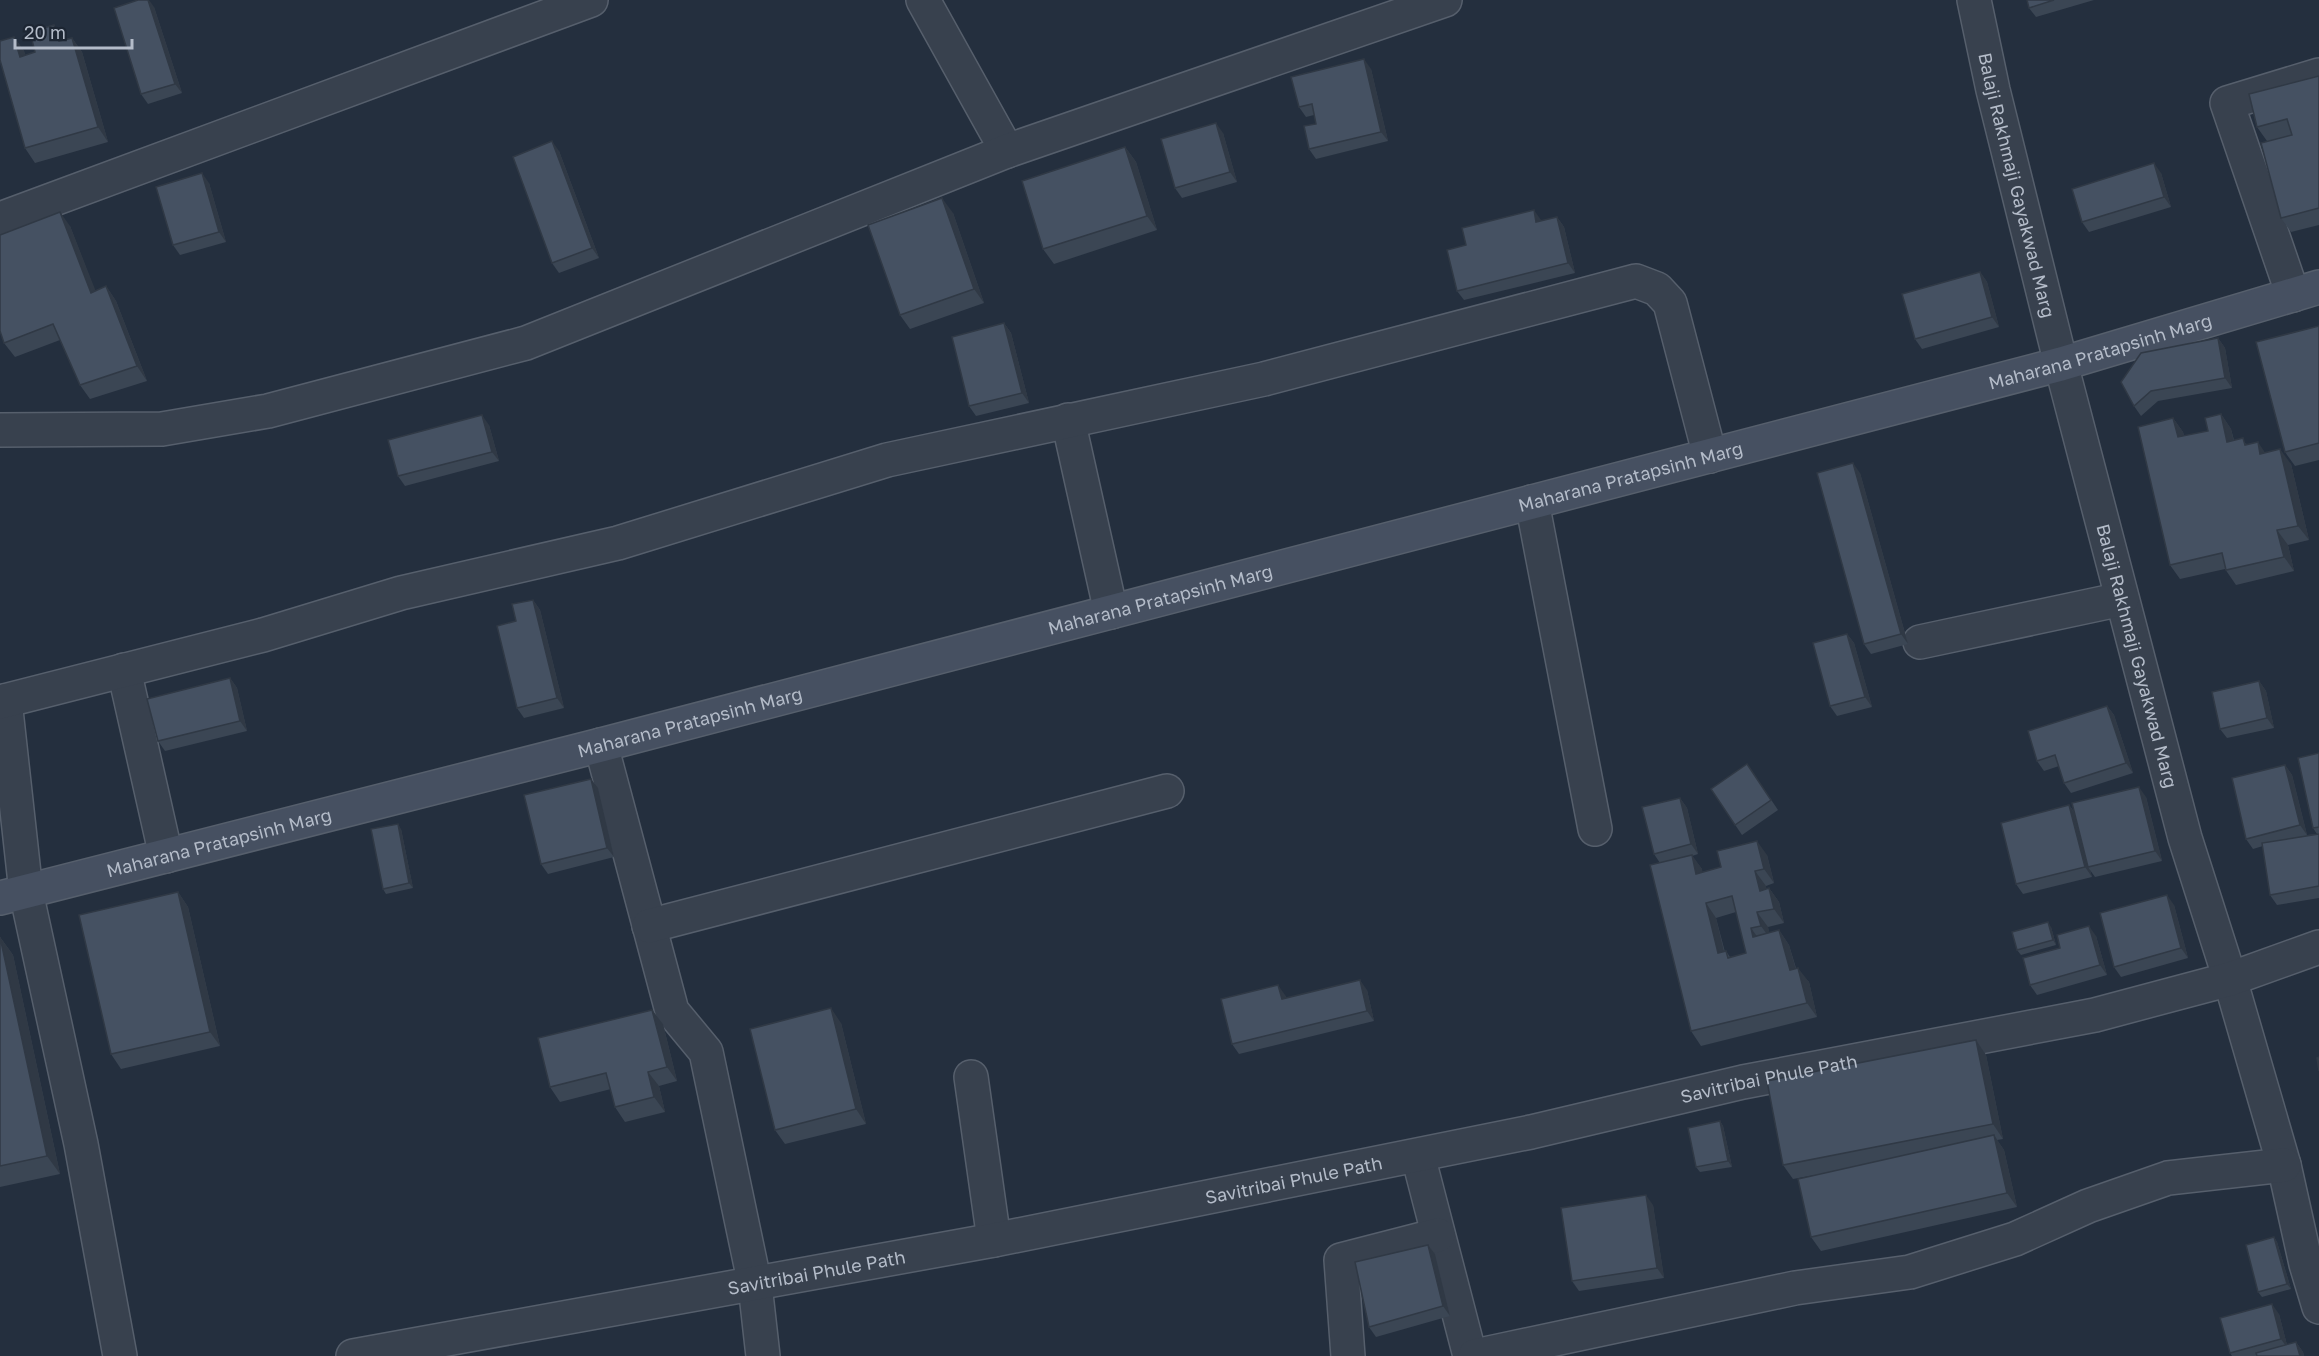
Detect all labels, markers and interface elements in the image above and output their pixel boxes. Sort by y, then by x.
scale bar [15,12,132,50]
text: 20 m [24,21,66,43]
street label: Balaji Rakhmaji Gayakwad Marg [1974,50,2060,320]
street label: Maharana Pratapsinh Marg [1986,309,2214,394]
street label: Maharana Pratapsinh Marg [1516,437,1745,516]
street label: Balaji Rakhmaji Gayakwad Marg [2092,521,2182,790]
street label: Maharana Pratapsinh Marg [1045,559,1275,639]
street label: Maharana Pratapsinh Marg [575,682,805,762]
street label: Maharana Pratapsinh Marg [104,803,334,881]
street label: Savitribai Phule Path [1678,1049,1859,1107]
street label: Savitribai Phule Path [1203,1151,1384,1208]
street label: Savitribai Phule Path [726,1245,907,1299]

